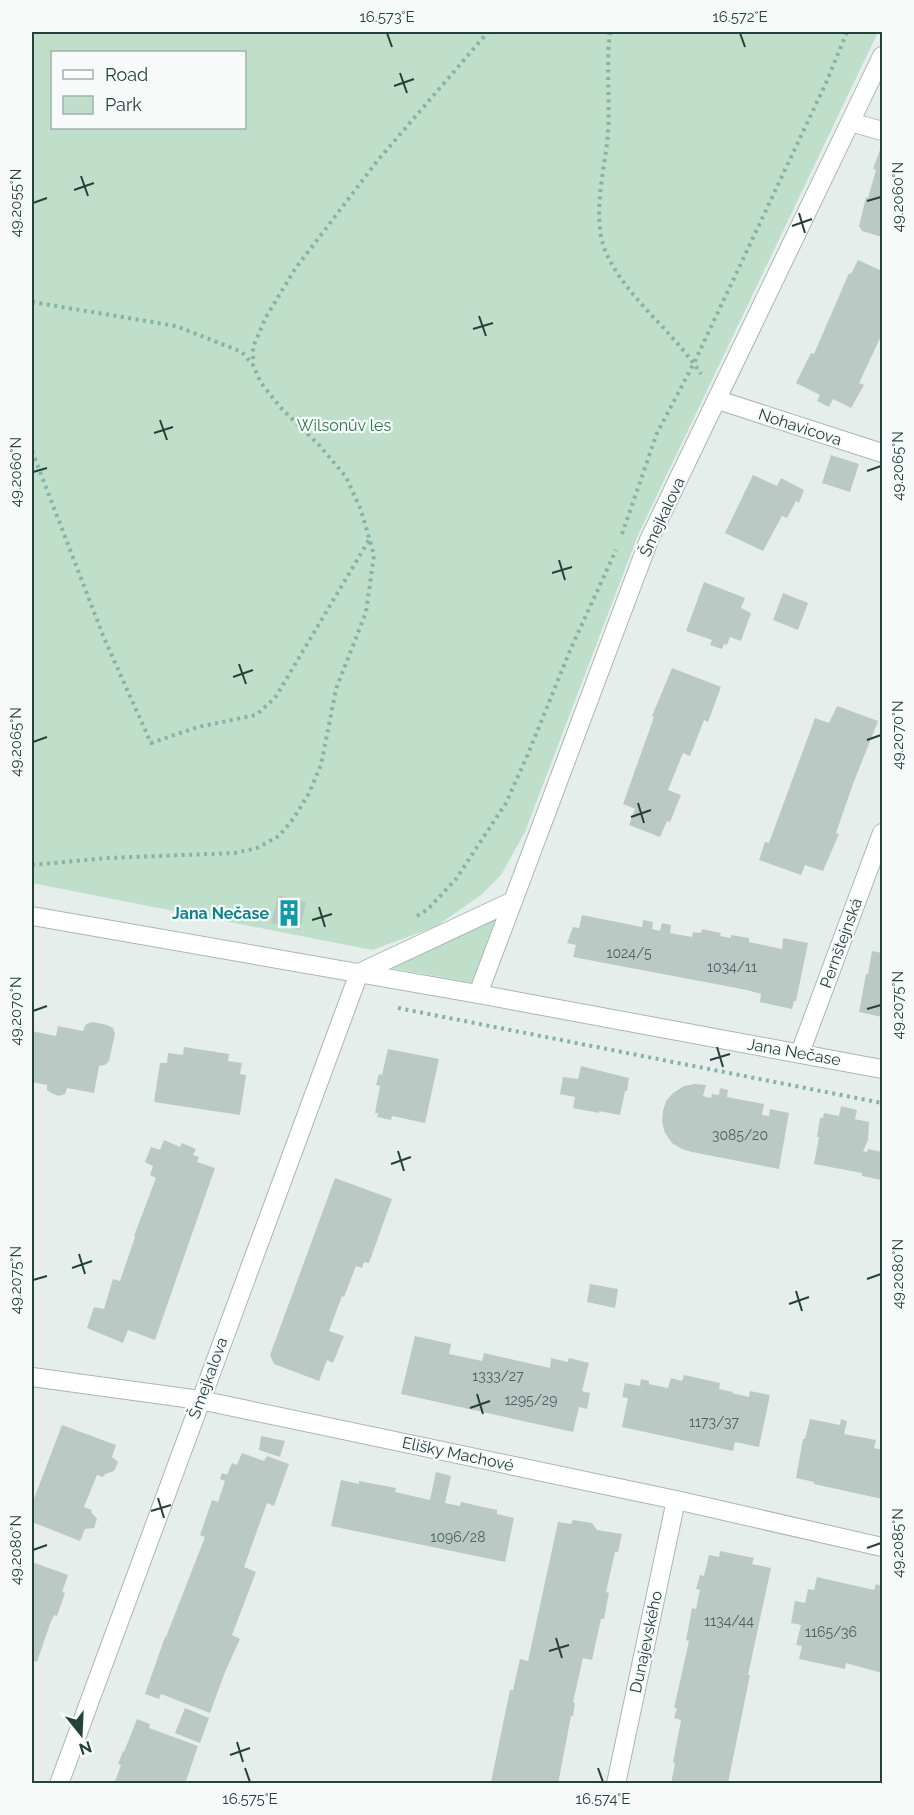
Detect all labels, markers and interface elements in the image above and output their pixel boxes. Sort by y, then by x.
text: 16.573°E [359,8,415,26]
text: 16.572°E [712,8,768,26]
legend [51,51,246,129]
text: Road [105,64,148,85]
text: Park [105,94,142,115]
text: 49.2060°N [889,162,907,232]
text: 49.2055°N [7,169,25,237]
street label: Nohavicova [756,405,844,449]
park label: Wilsonův les [297,416,391,435]
text: 49.2065°N [889,431,907,501]
text: 49.2060°N [7,437,25,507]
street label: Šmejkalova [634,474,689,560]
text: 49.2070°N [889,700,907,770]
text: 49.2065°N [7,707,25,777]
street label: Pernštejnská [816,895,866,991]
building icon: Jana Nečase [274,898,304,928]
place label: Jana Nečase [172,904,269,923]
house number: 1024/5 [606,945,652,961]
house number: 1034/11 [707,959,757,975]
text: 49.2075°N [889,971,907,1039]
text: 49.2070°N [7,976,25,1046]
street label: Jana Nečase [746,1034,842,1070]
house number: 3085/20 [712,1127,768,1143]
text: 49.2080°N [889,1239,907,1309]
text: 49.2075°N [7,1246,25,1314]
street label: Šmejkalova [184,1334,231,1421]
house number: 1333/27 [472,1368,524,1384]
house number: 1295/29 [505,1392,557,1408]
house number: 1173/37 [689,1414,739,1430]
street label: Elišky Machové [400,1433,516,1475]
text: 49.2085°N [889,1508,907,1578]
text: 49.2080°N [7,1515,25,1585]
house number: 1096/28 [431,1529,485,1545]
street label: Dunajevského [626,1589,666,1695]
house number: 1134/44 [704,1613,754,1629]
house number: 1165/36 [805,1624,857,1640]
north arrow [51,1704,111,1764]
text: N [77,1737,94,1759]
text: 16.575°E [222,1790,278,1808]
text: 16.574°E [576,1790,630,1808]

